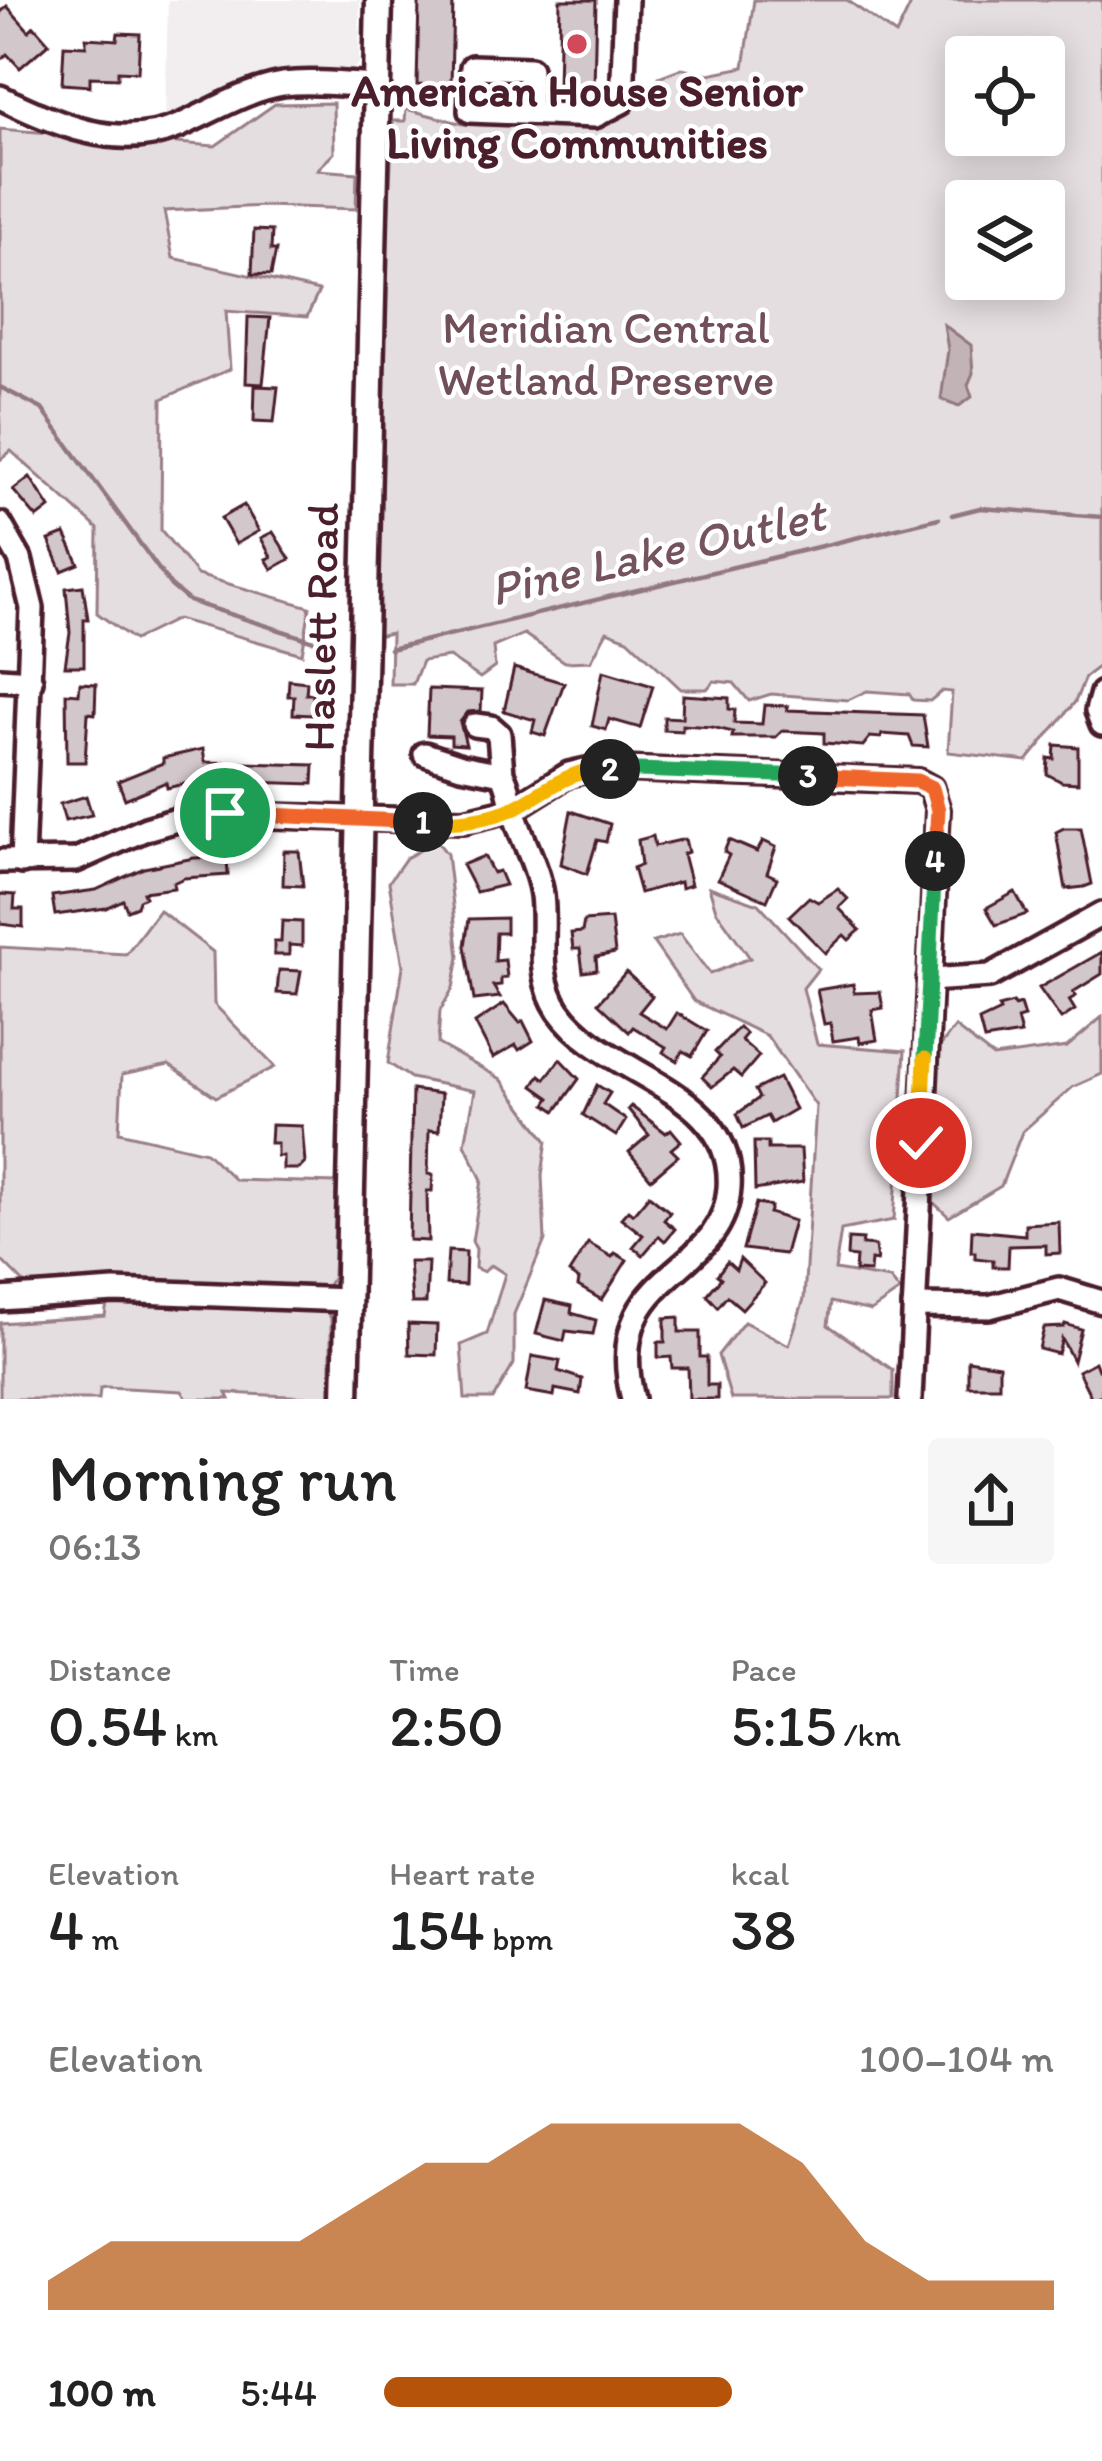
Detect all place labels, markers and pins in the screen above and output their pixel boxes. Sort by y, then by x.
marker: American House Senior Living Communities [564,31,590,57]
place label: American House Senior Living Communities [351,63,804,169]
pin: 2 [580,739,640,799]
pin: 3 [778,746,838,806]
pin [174,762,276,864]
pin: 1 [393,792,453,852]
pin: 4 [905,831,965,891]
pin [870,1092,972,1194]

